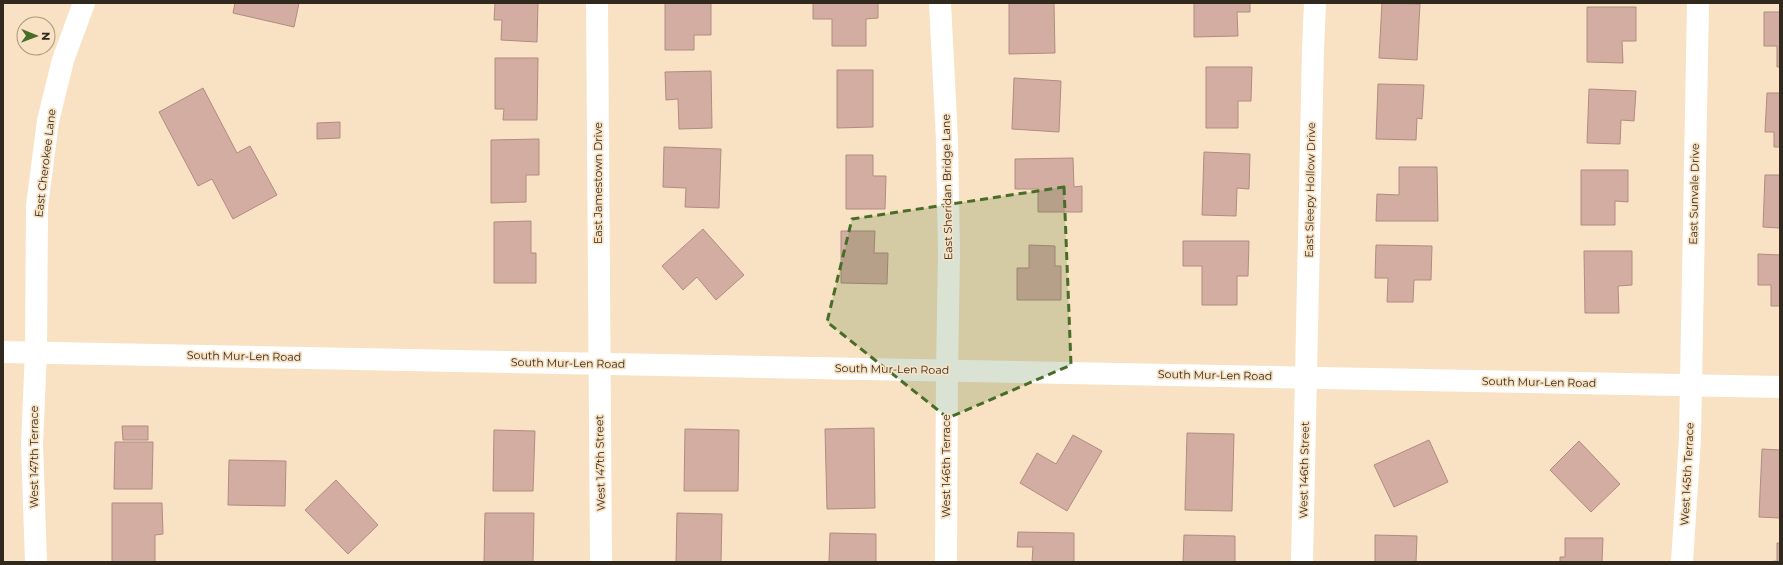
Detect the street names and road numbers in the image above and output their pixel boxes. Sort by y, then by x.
street label: East Cherokee Lane [31,108,59,218]
street label: East Sheridan Bridge Lane [939,114,955,260]
street label: East Jamestown Drive [591,122,605,244]
street label: East Sleepy Hollow Drive [1302,122,1318,258]
street label: East Sunvale Drive [1686,143,1702,245]
street label: South Mur-Len Road [187,348,301,364]
street label: South Mur-Len Road [511,355,625,371]
street label: South Mur-Len Road [835,361,949,377]
street label: South Mur-Len Road [1158,367,1272,383]
street label: South Mur-Len Road [1482,374,1596,390]
street label: West 147th Terrace [27,405,41,508]
street label: West 147th Street [592,414,608,511]
street label: West 146th Terrace [939,414,953,518]
street label: West 146th Street [1296,421,1312,519]
street label: West 145th Terrace [1677,422,1697,526]

